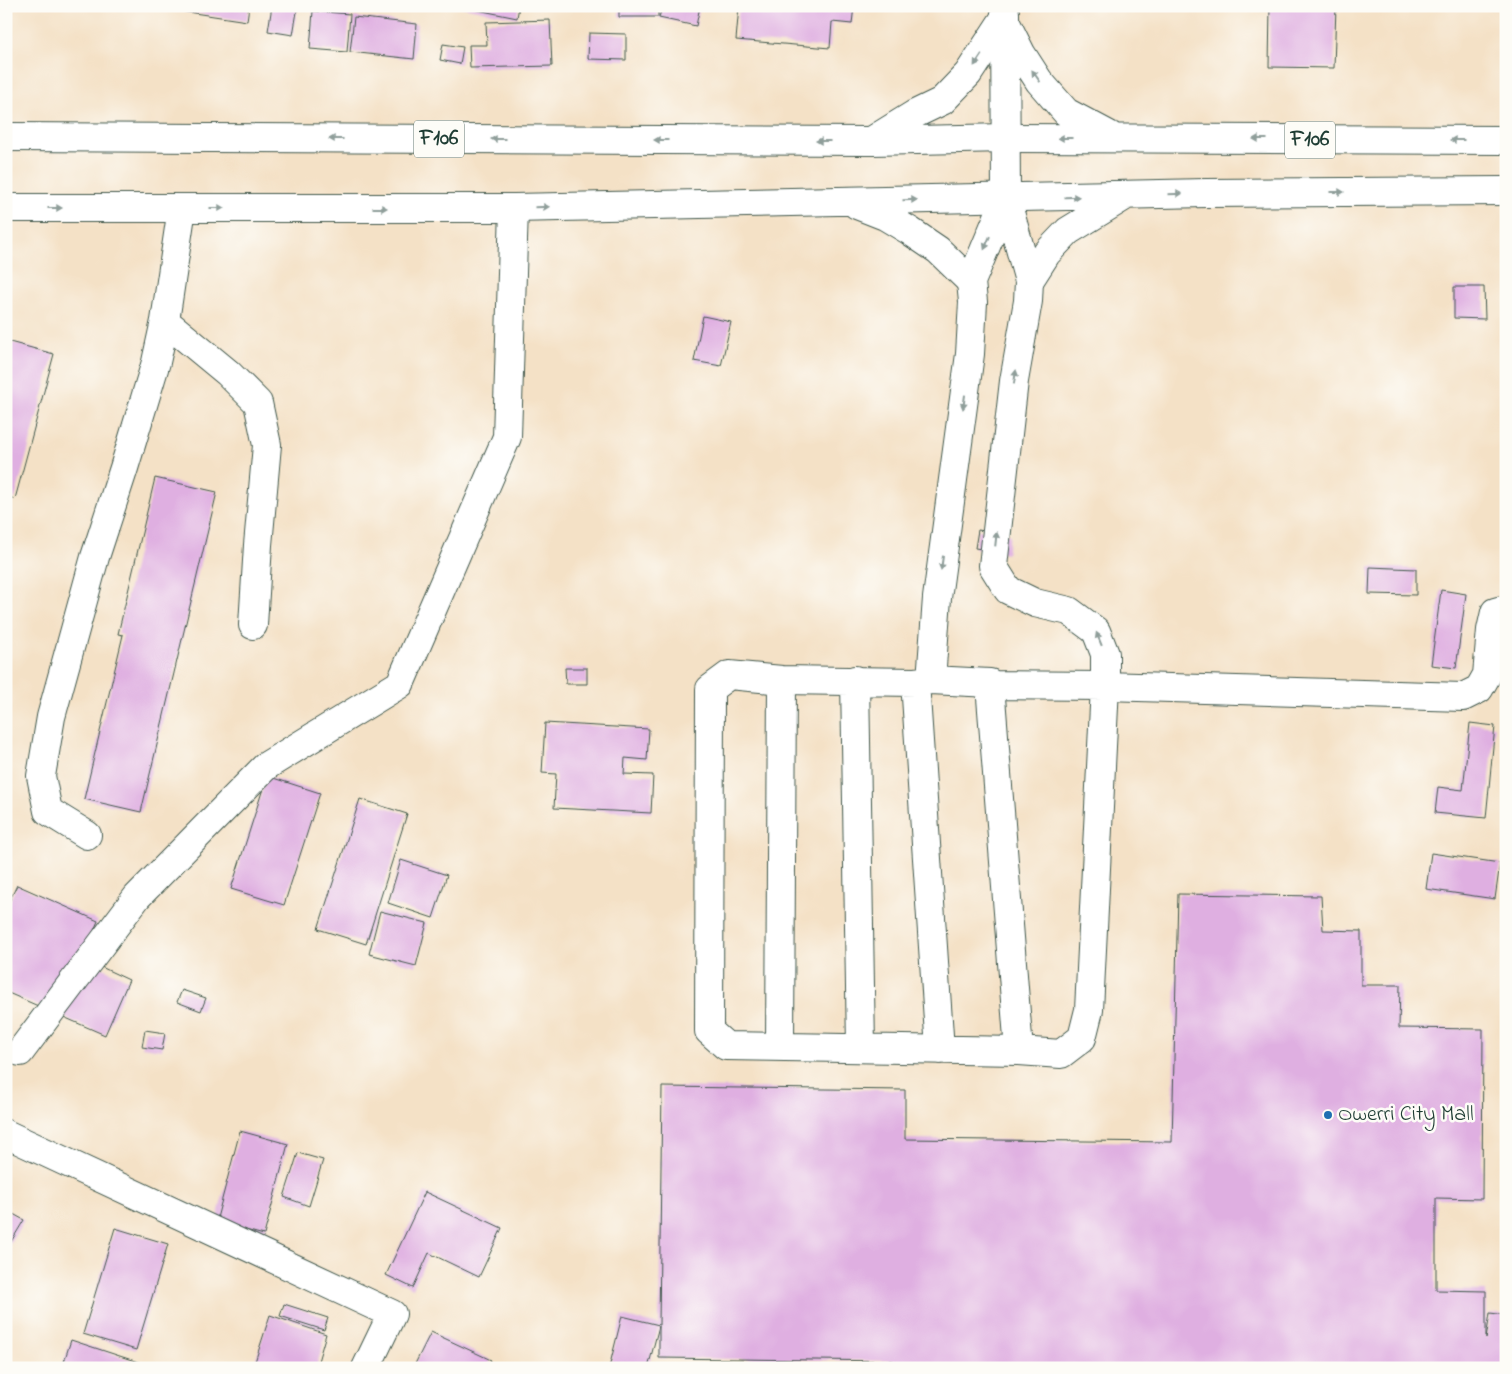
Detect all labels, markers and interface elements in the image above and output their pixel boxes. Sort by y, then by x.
one-way arrow [973,53,982,67]
one-way arrow [1031,69,1041,83]
road number: F106 [414,120,464,158]
road number: F106 [1285,122,1335,158]
one-way arrow [1057,134,1073,142]
one-way arrow [328,135,344,143]
one-way arrow [490,135,506,143]
one-way arrow [1251,135,1267,143]
one-way arrow [653,136,669,144]
one-way arrow [1449,136,1465,144]
one-way arrow [815,137,831,145]
one-way arrow [1329,188,1345,196]
one-way arrow [1167,190,1183,198]
one-way arrow [1065,193,1081,201]
one-way arrow [902,195,918,203]
one-way arrow [535,203,551,211]
one-way arrow [47,204,63,212]
one-way arrow [210,204,226,212]
one-way arrow [372,204,388,212]
one-way arrow [983,236,991,250]
one-way arrow [1011,369,1019,385]
one-way arrow [959,394,967,410]
one-way arrow [992,530,1000,546]
one-way arrow [938,555,946,571]
one-way arrow [1095,631,1103,646]
place label: Owerri City Mall [1338,1099,1474,1132]
marker: Owerri City Mall [1322,1109,1334,1121]

